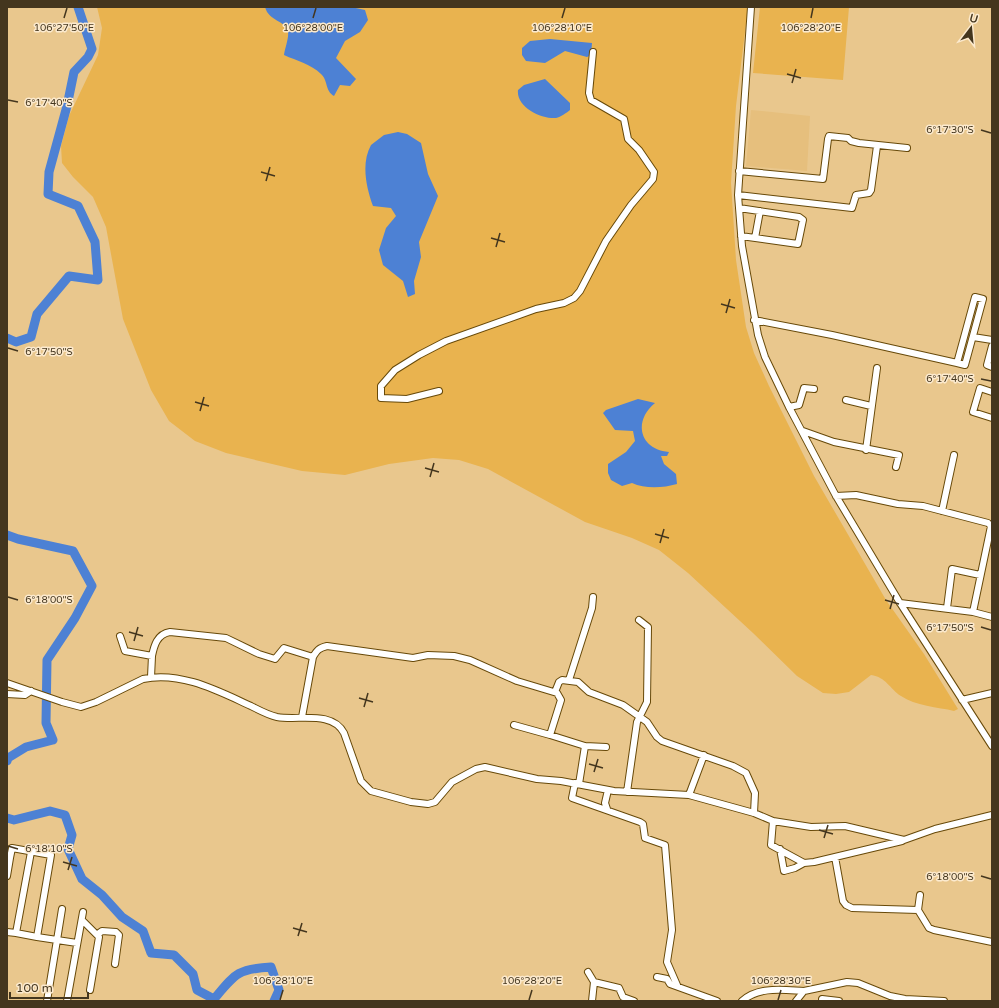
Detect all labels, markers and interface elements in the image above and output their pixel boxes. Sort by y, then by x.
north arrow [951,8,991,48]
text: U [968,11,979,26]
text: 106°27'50"E [34,22,94,34]
text: 106°28'00"E [283,22,343,34]
text: 106°28'10"E [532,22,592,34]
text: 106°28'20"E [781,22,841,34]
text: 6°17'40"S [25,97,73,109]
text: 6°17'30"S [926,124,974,136]
text: 6°17'50"S [25,346,73,358]
text: 6°17'40"S [926,373,974,385]
text: 6°18'00"S [25,594,73,606]
text: 6°17'50"S [926,622,974,634]
text: 6°18'10"S [25,843,73,855]
text: 6°18'00"S [926,871,974,883]
scale bar [10,974,88,1000]
text: 106°28'10"E [253,975,313,987]
text: 106°28'20"E [502,975,562,987]
text: 106°28'30"E [751,975,811,987]
text: 100 m [16,981,53,995]

